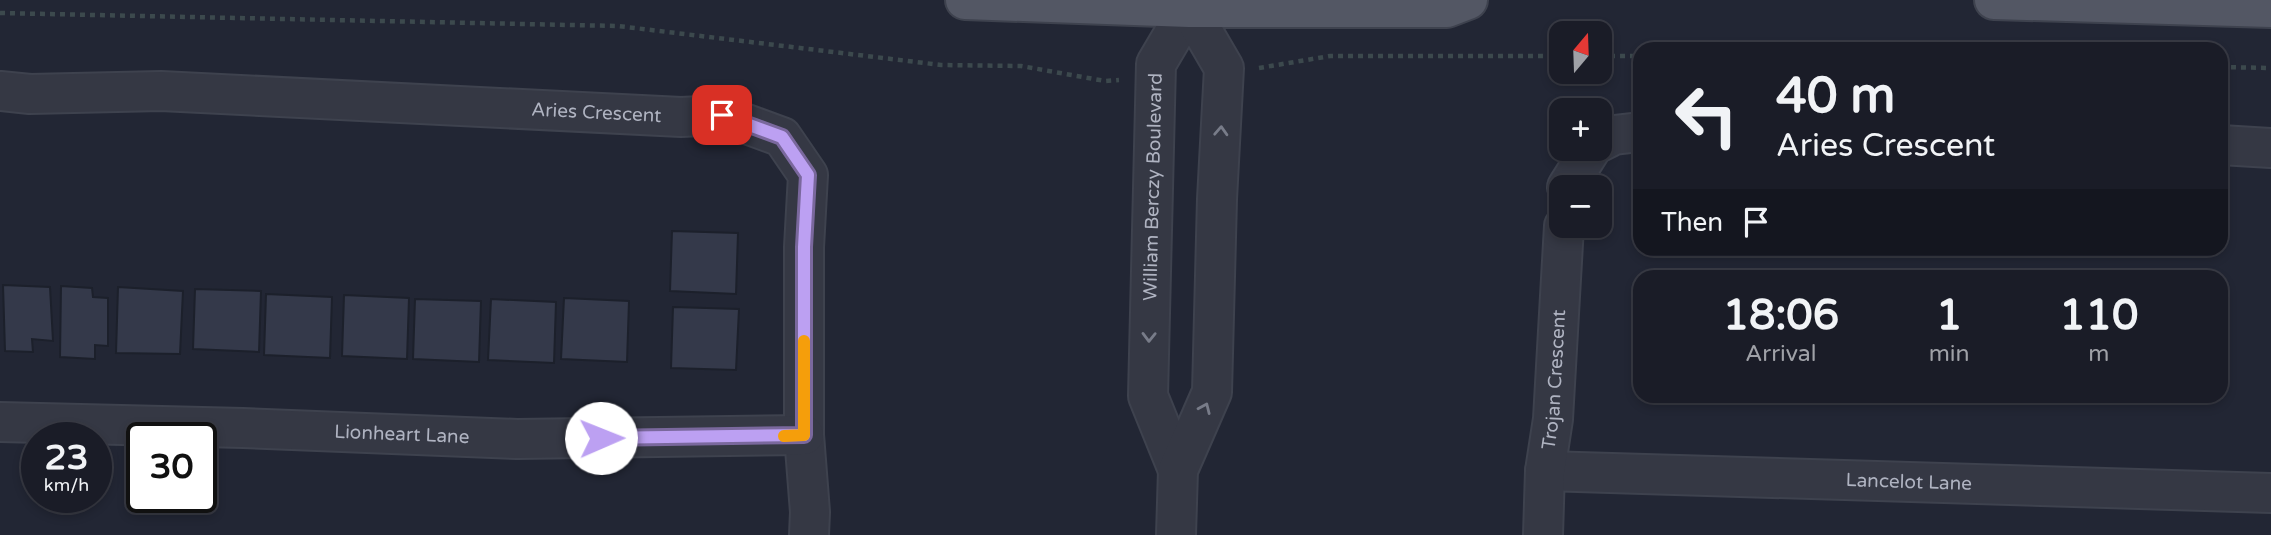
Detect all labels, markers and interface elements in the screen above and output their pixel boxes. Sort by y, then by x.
north arrow [1549,21,1612,84]
map controls [1549,21,1612,238]
text: 40 m [1776,67,1895,126]
icon: left [1661,70,1752,161]
street label: William Berczy Boulevard [1139,73,1167,301]
pin [692,85,752,145]
icon: arrive [703,96,741,134]
button: + [1549,98,1612,161]
street label: Aries Crescent [531,99,662,127]
one-way arrow [1213,125,1228,136]
text: Aries Crescent [1776,127,1995,165]
button: − [1549,175,1612,238]
icon: arrive [1737,203,1775,241]
text: Then [1661,207,1723,238]
text: 18:06 [1723,290,1839,341]
text: 1 [1936,290,1962,341]
text: 110 [2059,290,2138,341]
street label: Trojan Crescent [1537,309,1570,451]
one-way arrow [1142,332,1157,343]
text: Arrival [1745,340,1816,368]
text: min [1929,340,1970,368]
text: m [2088,340,2109,368]
position arrow [564,401,638,475]
one-way arrow [1197,402,1211,415]
street label: Lionheart Lane [334,421,470,448]
speed limit sign: 30 [126,422,217,513]
text: 23 [45,437,88,479]
street label: Lancelot Lane [1845,469,1972,495]
text: km/h [44,474,89,496]

